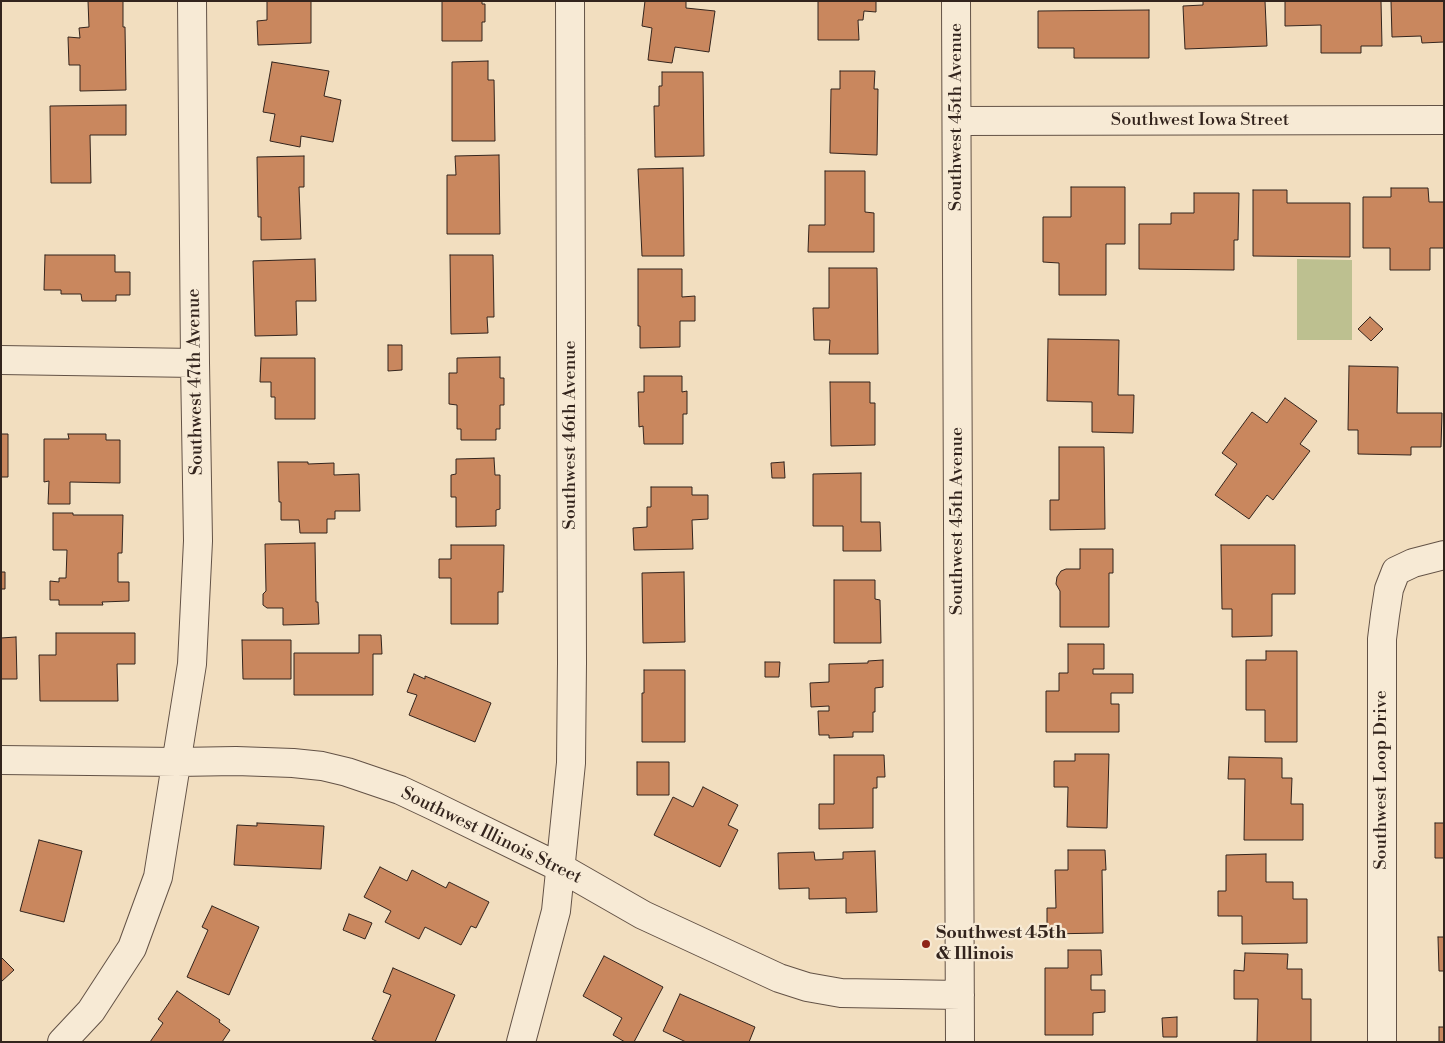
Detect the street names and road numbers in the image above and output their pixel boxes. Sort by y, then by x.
street label: Southwest 45th Avenue [946,23,968,211]
street label: Southwest Iowa Street [1111,110,1289,132]
street label: Southwest 47th Avenue [184,288,208,476]
street label: Southwest 46th Avenue [560,340,582,530]
street label: Southwest 45th Avenue [947,427,969,615]
street label: Southwest Loop Drive [1371,690,1393,870]
street label: Southwest Illinois Street [397,783,585,889]

